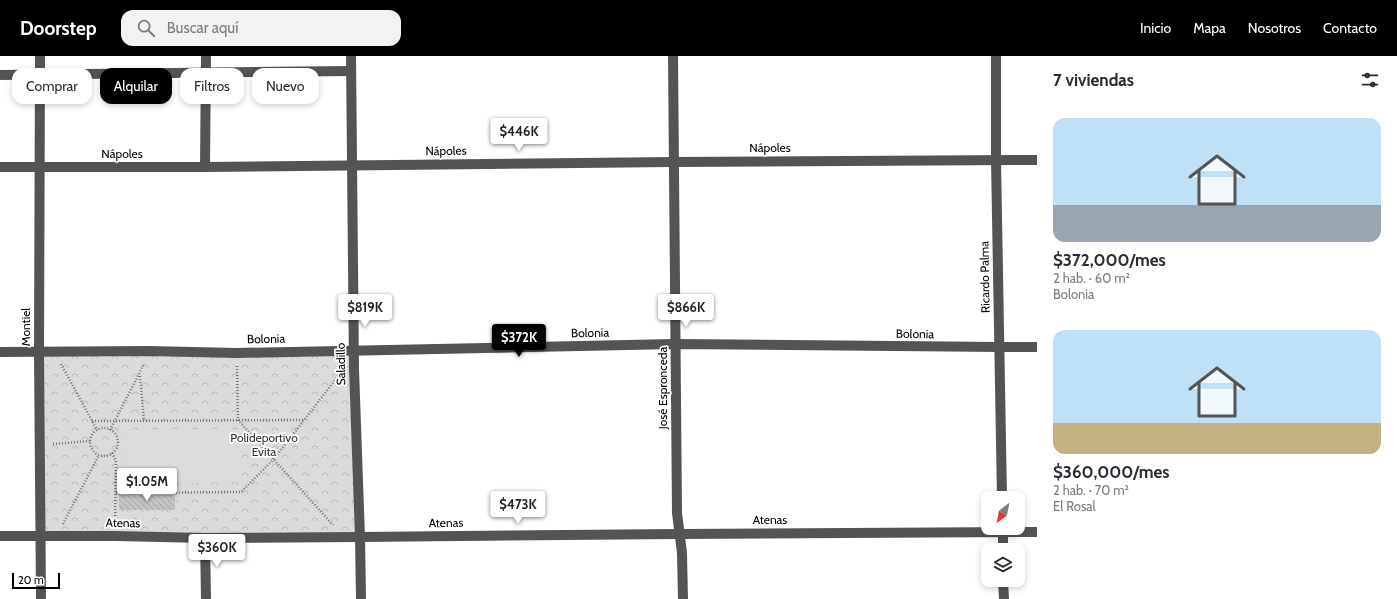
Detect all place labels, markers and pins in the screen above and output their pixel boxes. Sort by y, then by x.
pin: $446K [491,118,547,152]
pin: $819K [337,294,393,328]
pin: $866K [658,294,714,328]
pin: $372K [491,324,547,358]
pin: $1.05M [114,468,180,502]
pin: $473K [490,491,546,525]
pin: $360K [189,534,245,568]

